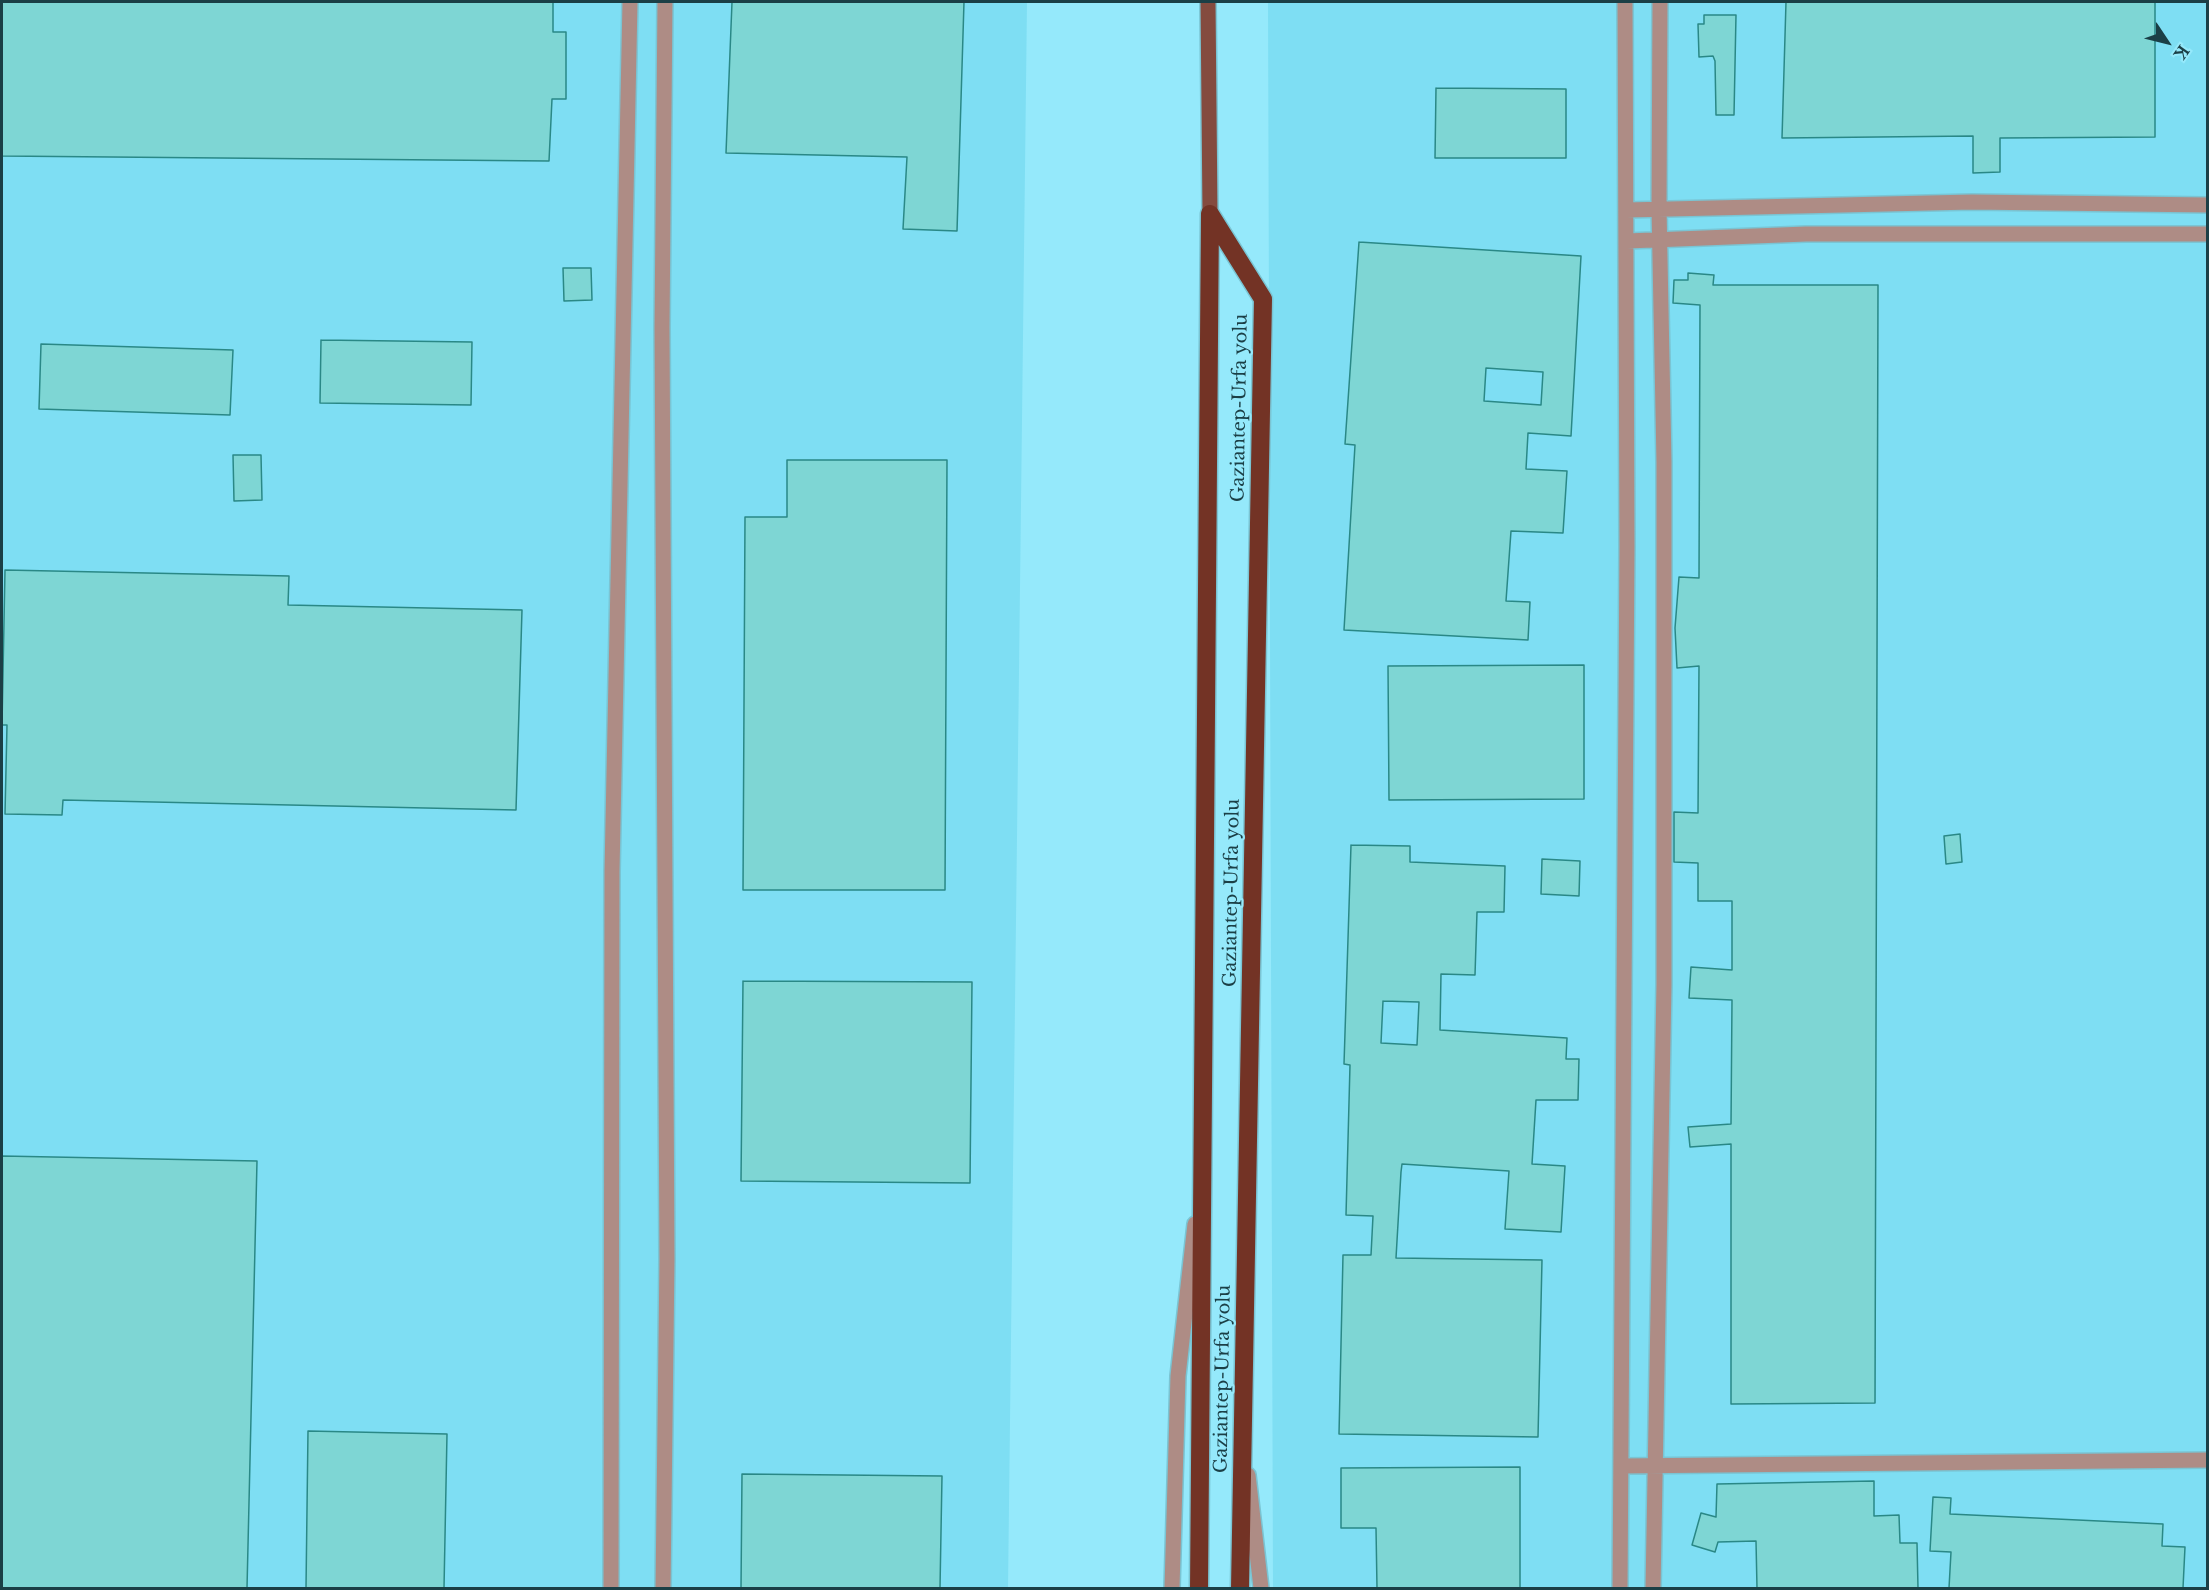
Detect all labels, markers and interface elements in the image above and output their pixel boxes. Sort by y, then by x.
north arrow [2137,12,2197,72]
text: K [2170,41,2194,63]
street label: Gaziantep-Urfa yolu [1228,314,1252,502]
street label: Gaziantep-Urfa yolu [1220,799,1244,987]
street label: Gaziantep-Urfa yolu [1211,1285,1235,1473]

